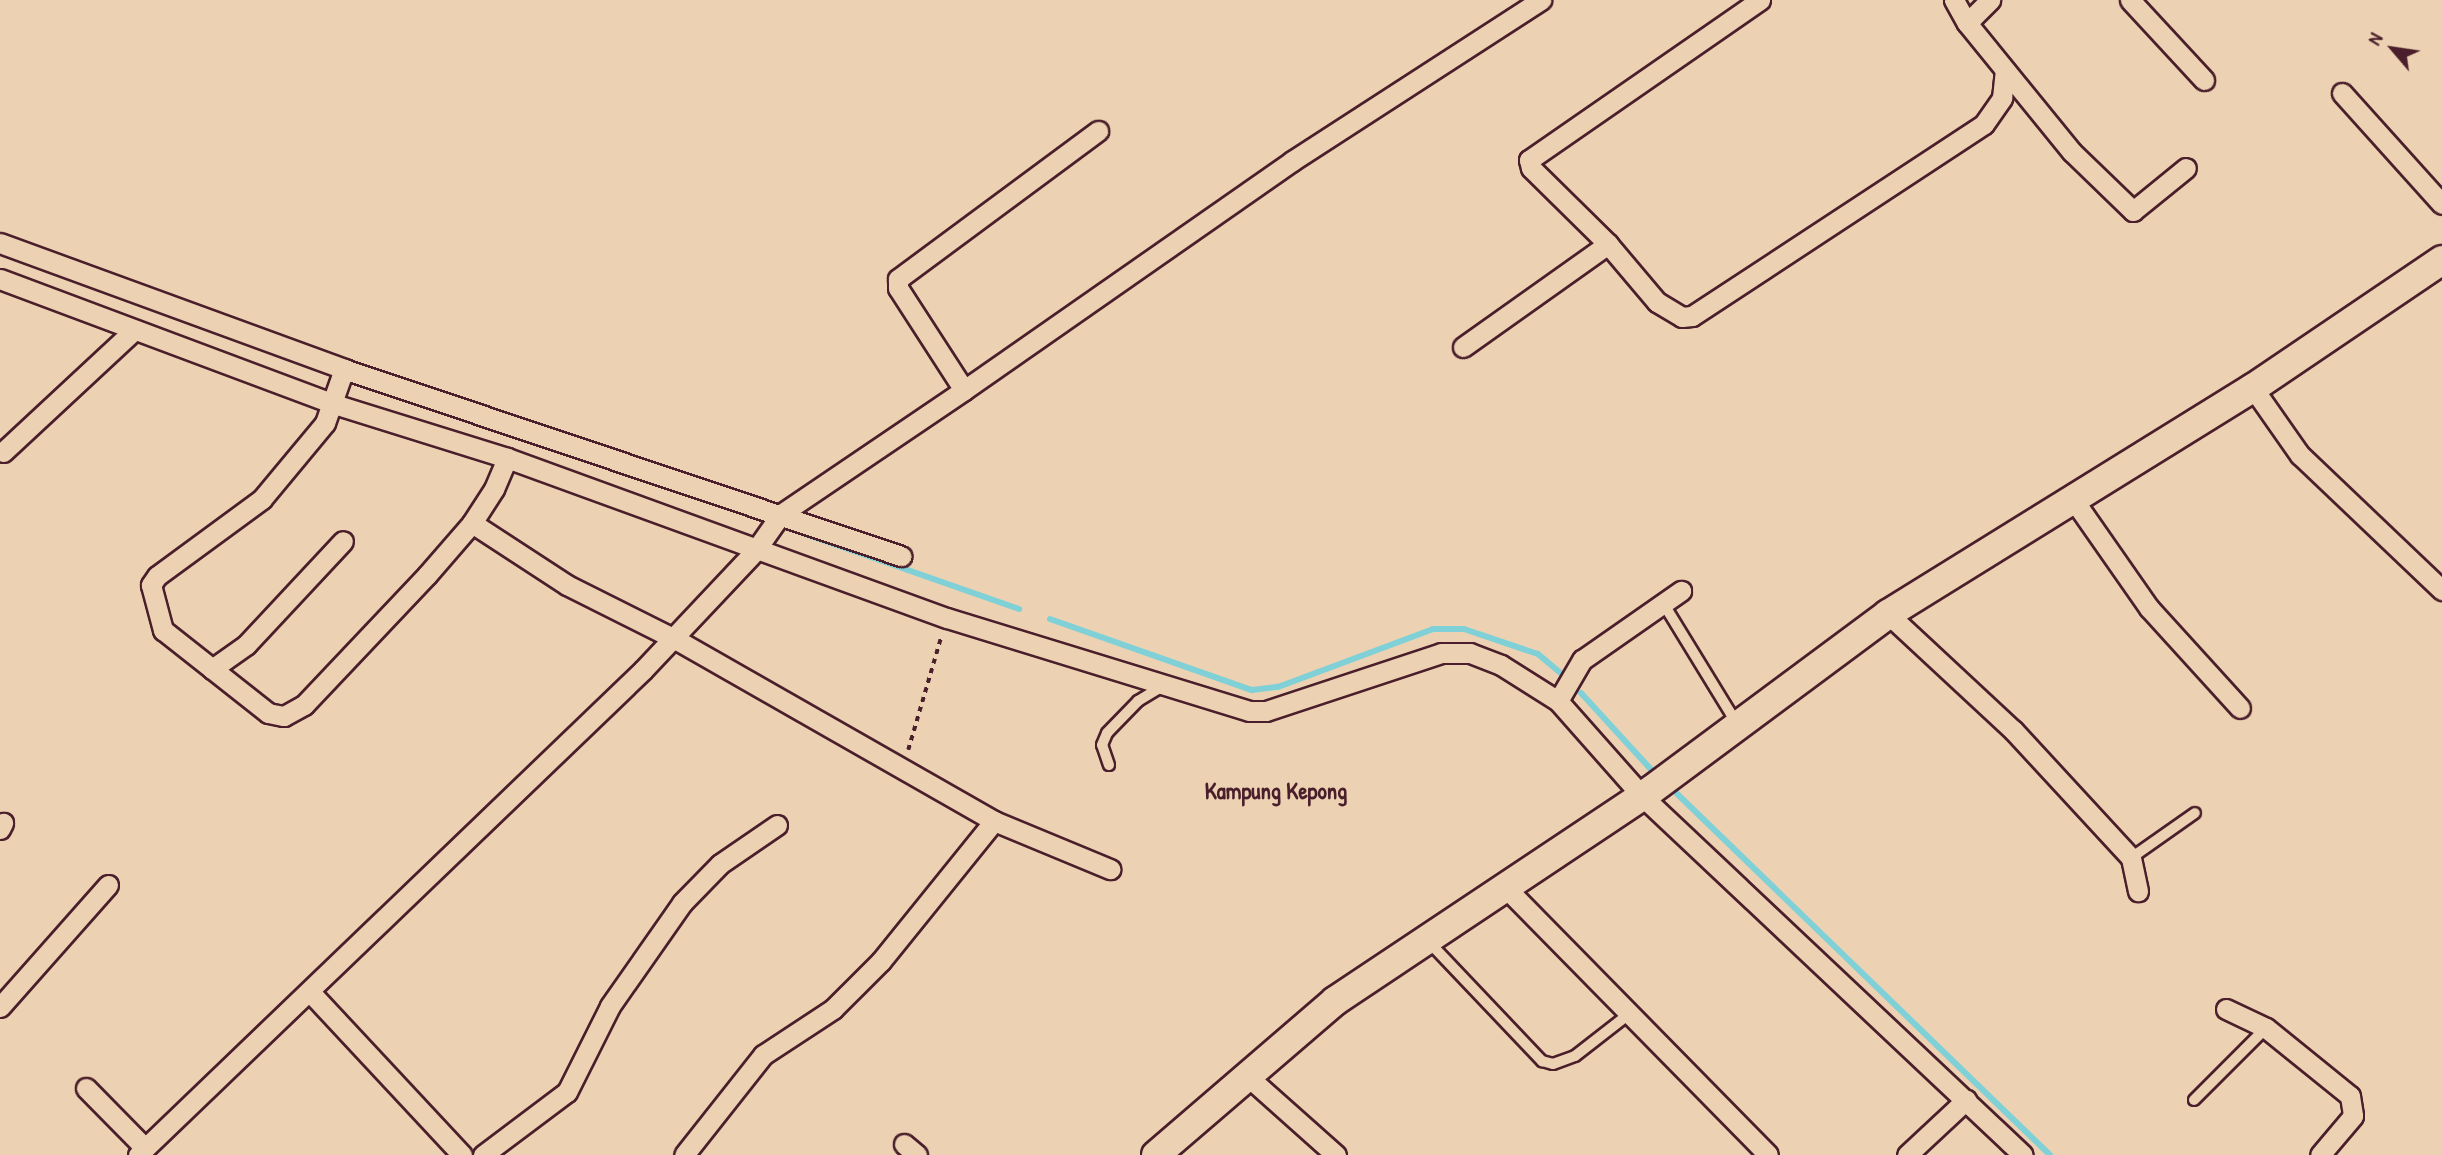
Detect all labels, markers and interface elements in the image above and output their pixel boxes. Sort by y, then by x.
north arrow [2358,14,2428,84]
text: N [2361,28,2388,50]
district label: Kampung Kepong [1205,777,1347,805]

